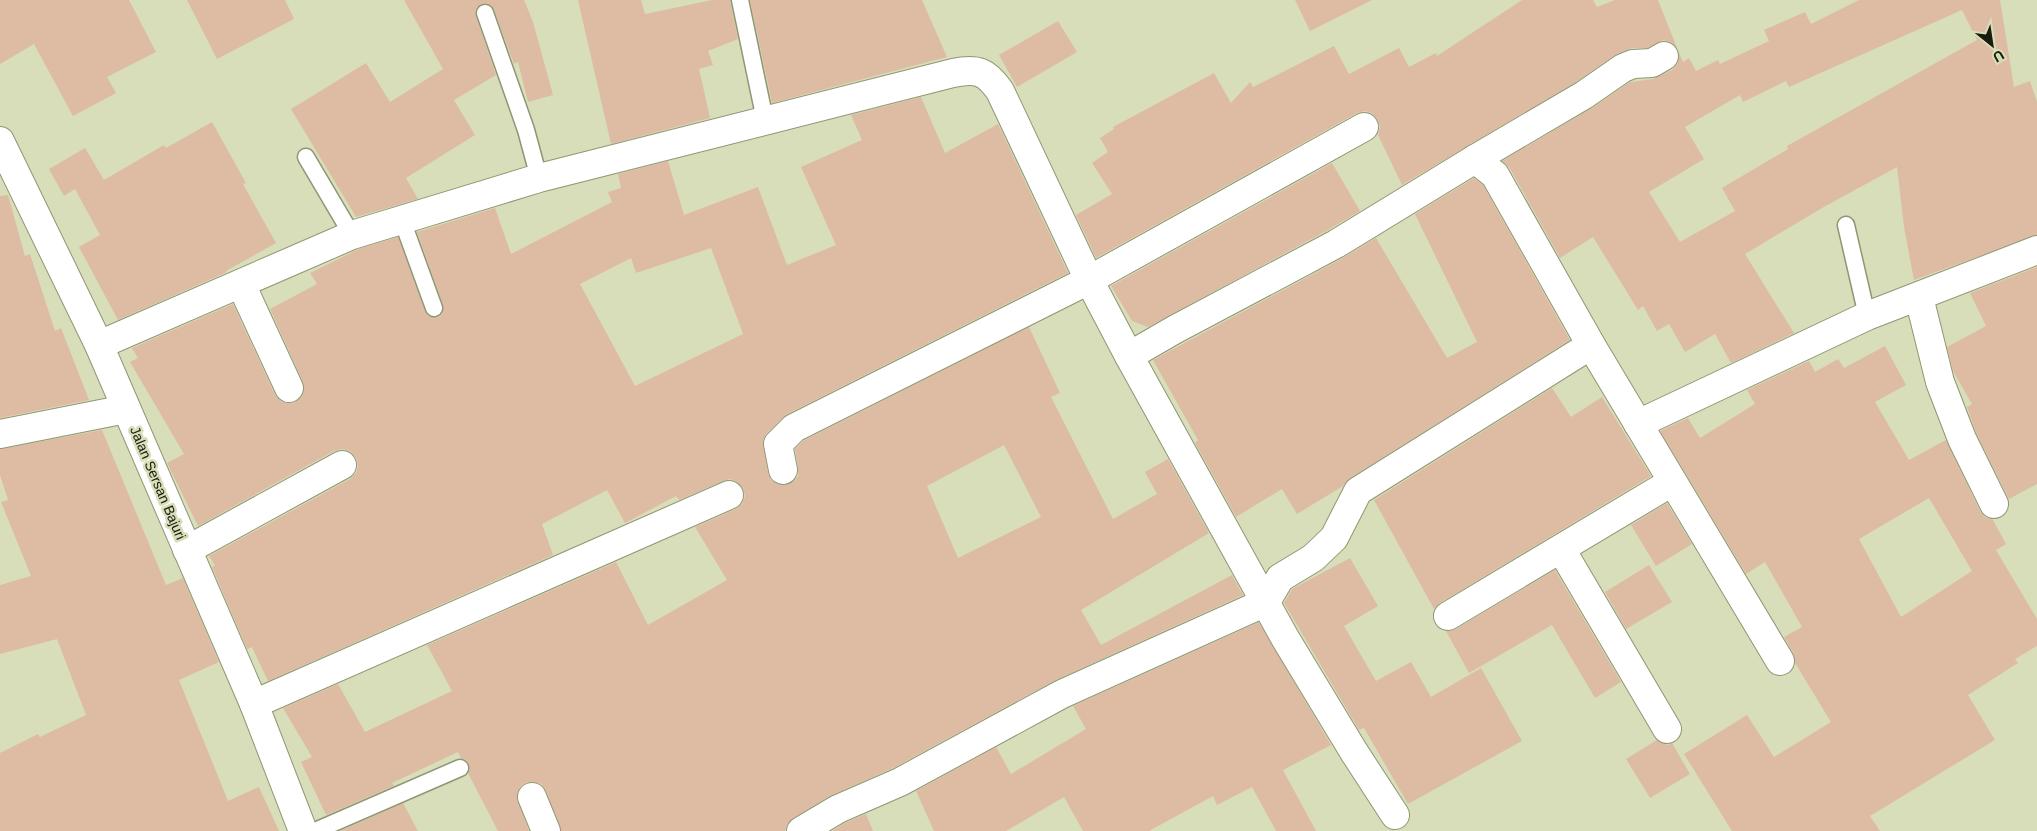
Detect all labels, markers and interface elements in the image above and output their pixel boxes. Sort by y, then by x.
north arrow [1967,20,2017,70]
text: U [1990,47,2007,66]
street label: Jalan Sersan Bajuri [127,424,189,542]

